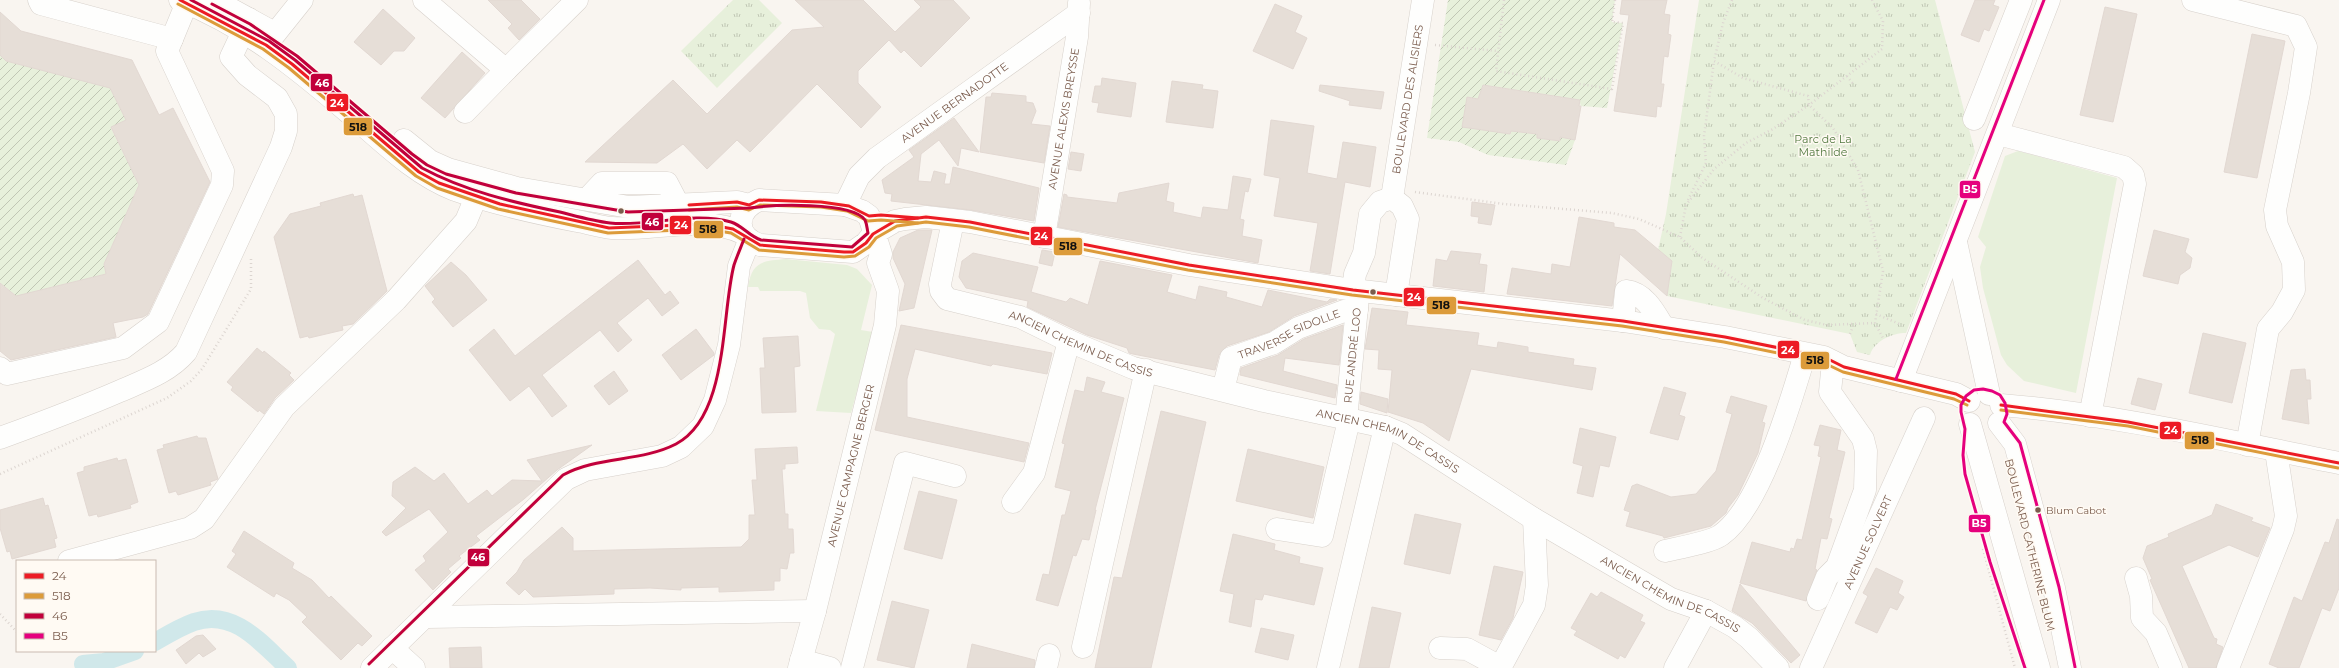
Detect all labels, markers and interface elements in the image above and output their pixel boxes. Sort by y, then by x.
street label: BOULEVARD DES ALISIERS [1389,23,1426,175]
street label: AVENUE ALEXIS BREYSSE [1045,47,1082,190]
street label: AVENUE BERNADOTTE [898,59,1011,146]
line badge: 46 [310,73,333,92]
text: 46 [315,76,329,90]
line badge: 24 [326,93,349,112]
text: 24 [330,96,344,110]
line badge: 518 [343,117,373,136]
text: 518 [349,120,367,134]
park label: Parc de La Mathilde [1794,132,1852,159]
line badge: B5 [1959,180,1981,199]
text: B5 [1963,182,1978,196]
unlabelled marker [616,206,626,216]
line badge: 46 [641,212,664,231]
text: 46 [645,215,659,229]
line badge: 24 [669,215,692,235]
text: 24 [674,218,688,232]
line badge: 518 [693,220,724,239]
text: 518 [699,222,717,236]
line badge: 24 [1030,226,1053,246]
text: 24 [1034,229,1048,243]
line badge: 518 [1053,237,1083,256]
text: 518 [1059,239,1077,253]
unlabelled marker [1368,287,1378,297]
line badge: 24 [1403,287,1425,307]
text: 24 [1407,290,1421,304]
line badge: 518 [1426,296,1457,315]
text: 518 [1432,298,1450,312]
street label: TRAVERSE SIDOLLE [1236,306,1342,362]
street label: ANCIEN CHEMIN DE CASSIS [1007,307,1154,380]
street label: RUE ANDRÉ LOO [1341,307,1364,404]
line badge: 24 [1777,340,1800,359]
text: 24 [1781,343,1795,357]
line badge: 518 [1800,351,1830,370]
text: 518 [1806,353,1824,367]
street label: AVENUE CAMPAGNE BERGER [824,383,877,548]
street label: ANCIEN CHEMIN DE CASSIS [1315,405,1462,476]
line badge: 24 [2159,421,2182,440]
text: 24 [2164,423,2178,437]
line badge: 518 [2184,431,2215,450]
text: 518 [2191,433,2209,447]
street label: BOULEVARD CATHERINE BLUM [2002,457,2058,633]
street label: AVENUE SOLVERT [1841,493,1895,591]
place label: Blum Cabot [2046,504,2106,517]
marker: Blum Cabot [2033,505,2043,515]
line badge: B5 [1968,514,1991,533]
text: B5 [1972,516,1987,530]
line badge: 46 [467,548,490,567]
text: 46 [471,550,485,564]
street label: ANCIEN CHEMIN DE CASSIS [1598,552,1744,636]
legend [16,560,156,652]
text: 24 [52,568,67,583]
text: 518 [52,588,71,603]
text: 46 [52,608,67,623]
text: B5 [52,628,68,643]

